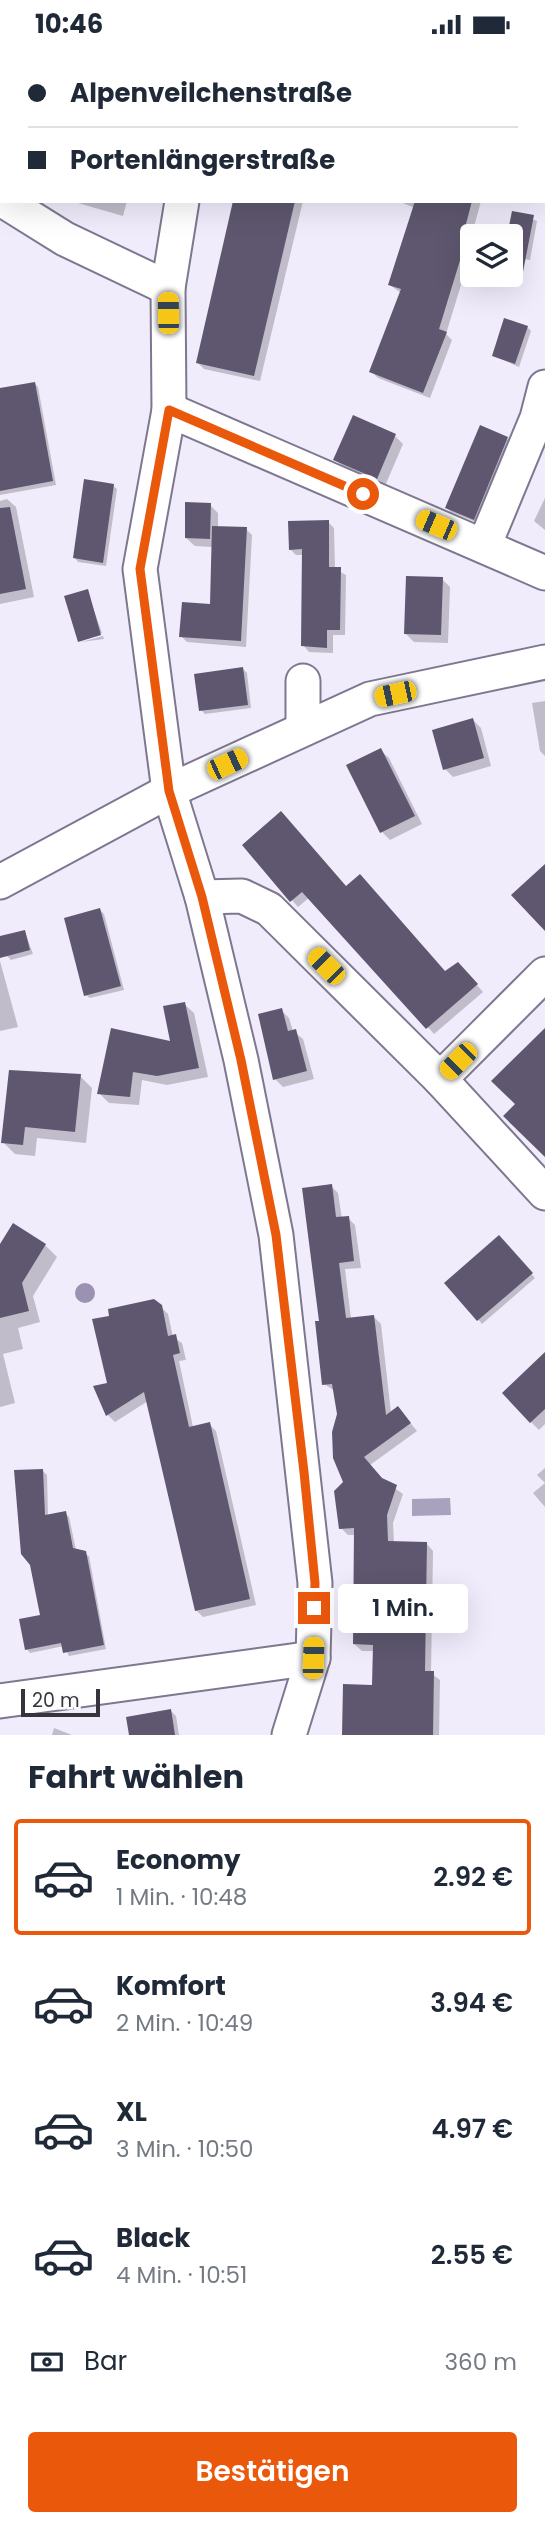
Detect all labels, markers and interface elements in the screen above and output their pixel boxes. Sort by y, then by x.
text: 10:46 [35,6,103,42]
text: Alpenveilchenstraße [70,75,352,111]
text: Portenlängerstraße [70,142,335,178]
map controls [460,224,523,287]
button: layers [460,224,523,287]
car [158,292,179,334]
route start [347,478,379,510]
car [413,507,460,543]
car [373,679,418,709]
car [204,746,251,782]
car [304,944,349,988]
car [436,1039,481,1083]
callout: 1 Min. [338,1583,468,1633]
route end [298,1592,330,1624]
text: 1 Min. [372,1592,434,1624]
car [302,1637,325,1679]
scale bar [21,1686,100,1718]
text: 20 m [32,1687,80,1714]
text: Fahrt wählen [28,1754,244,1799]
text: Economy [116,1842,240,1878]
icon: car [32,1846,95,1909]
text: 2.92 € [433,1859,513,1895]
text: 1 Min. · 10:48 [116,1881,247,1913]
text: Komfort [116,1968,226,2004]
icon: car [32,1972,95,2035]
text: 3.94 € [430,1985,513,2021]
text: 2 Min. · 10:49 [116,2007,253,2039]
text: XL [116,2094,147,2130]
icon: car [32,2098,95,2161]
text: 4.97 € [432,2111,513,2147]
text: 3 Min. · 10:50 [116,2133,253,2165]
text: Black [116,2220,190,2256]
icon: car [32,2224,95,2287]
text: 2.55 € [431,2237,513,2273]
text: 4 Min. · 10:51 [116,2259,247,2291]
icon: cash [28,2343,66,2381]
text: Bar [84,2343,127,2379]
text: 360 m [445,2346,517,2378]
button: Bestätigen [28,2432,517,2512]

